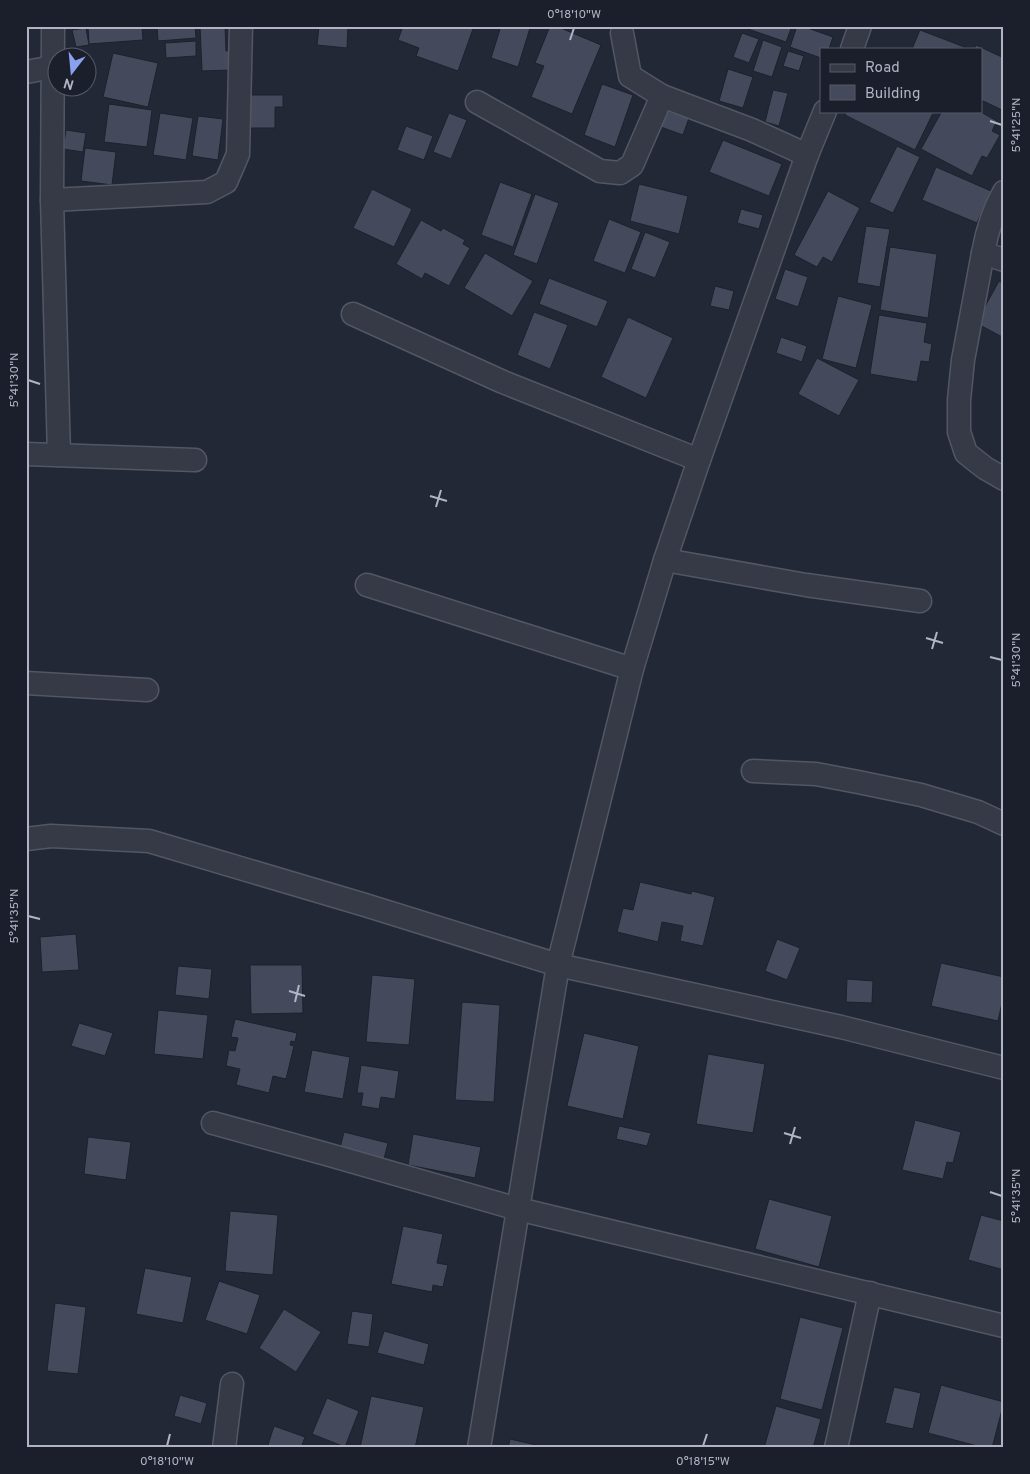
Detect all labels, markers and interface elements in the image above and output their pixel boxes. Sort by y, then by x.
text: 0°18'10"W [547,7,601,23]
north arrow [48,48,98,98]
legend [820,48,982,112]
text: Road [865,59,900,78]
text: N [62,73,76,93]
text: Building [865,85,920,104]
text: 5°41'25"N [1009,98,1025,153]
text: 5°41'30"N [7,353,23,408]
text: 5°41'30"N [1009,633,1025,688]
text: 5°41'35"N [7,889,23,943]
text: 5°41'35"N [1009,1169,1025,1223]
text: 0°18'10"W [140,1454,194,1470]
text: 0°18'15"W [676,1454,730,1470]

